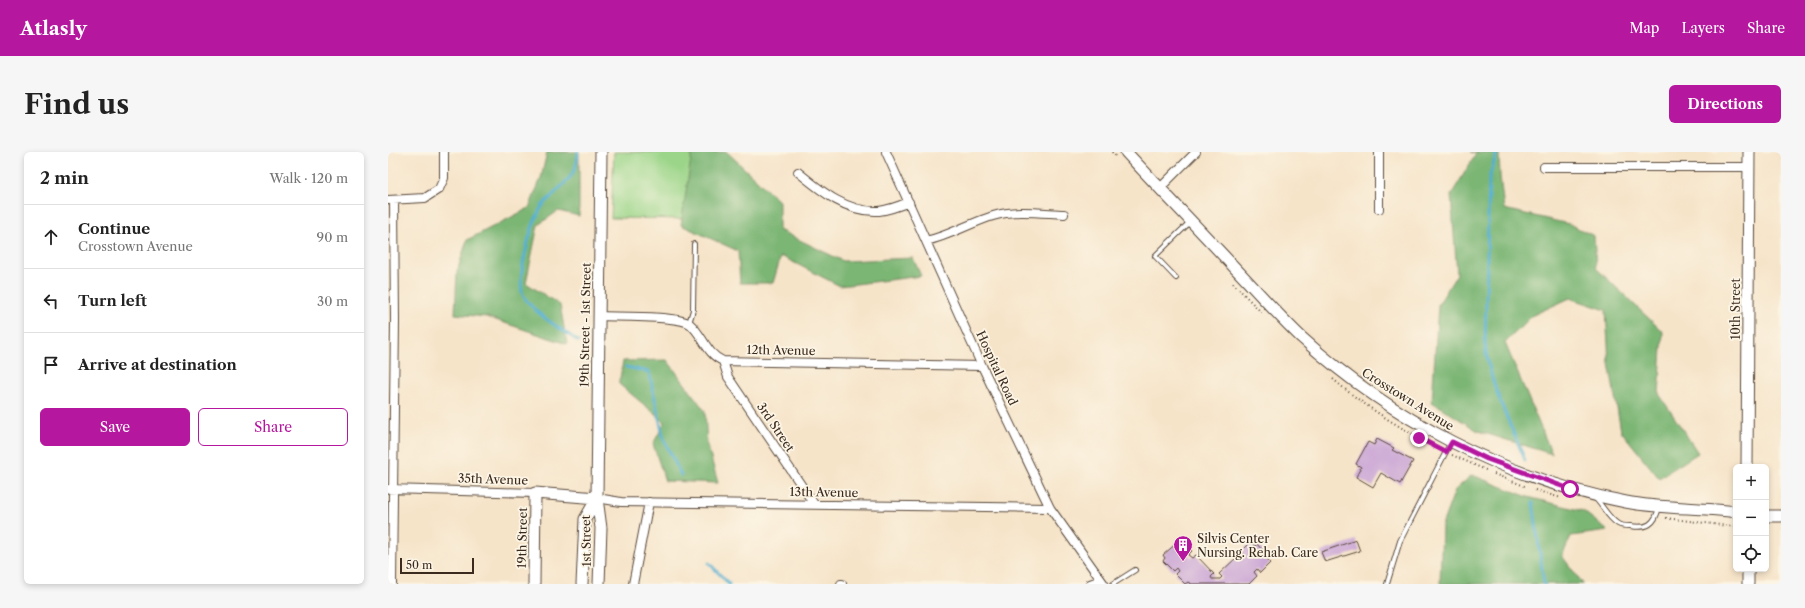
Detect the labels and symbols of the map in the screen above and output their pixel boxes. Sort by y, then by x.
street label: 19th Street - 1st Street [576,262,594,387]
street label: 10th Street [1728,277,1743,340]
street label: Hospital Road [973,328,1021,408]
street label: 12th Avenue [746,342,816,358]
street label: Crosstown Avenue [1359,365,1457,434]
street label: 3rd Street [754,400,798,455]
route end [1410,429,1428,447]
street label: 35th Avenue [458,470,529,488]
route start [1561,480,1579,498]
street label: 13th Avenue [789,484,859,500]
street label: 19th Street [514,507,530,569]
street label: 1st Street [578,514,594,567]
place label: Silvis Center Nursing. Rehab. Care [1197,531,1318,560]
building icon: Silvis Center Nursing. Rehab. Care [1172,534,1194,562]
scale bar [400,556,474,575]

